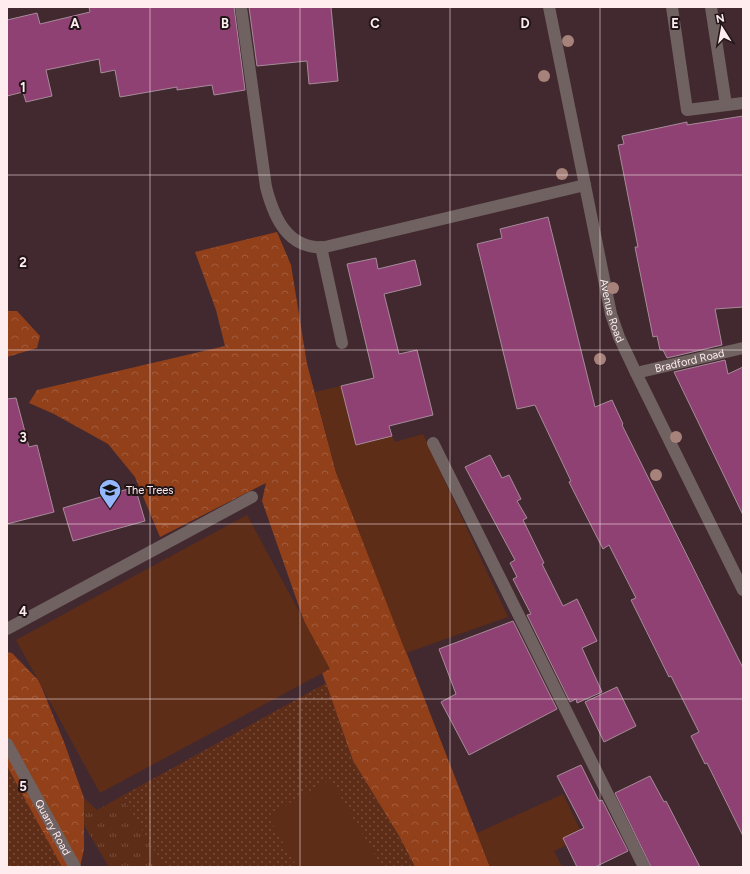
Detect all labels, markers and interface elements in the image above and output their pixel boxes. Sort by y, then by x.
north arrow [702,8,742,48]
text: N [715,11,726,26]
text: A [70,16,80,31]
text: B [221,16,229,31]
text: C [370,16,380,31]
text: D [520,16,530,31]
text: E [671,16,679,31]
text: 1 [20,80,26,95]
text: 2 [19,255,27,270]
street label: Avenue Road [597,278,627,345]
street label: Bradford Road [654,347,726,375]
text: 3 [19,430,27,445]
school or university icon: The Trees [97,477,123,510]
place label: The Trees [126,484,173,497]
text: 4 [19,604,27,619]
text: 5 [19,779,27,794]
street label: Quarry Road [32,797,73,858]

